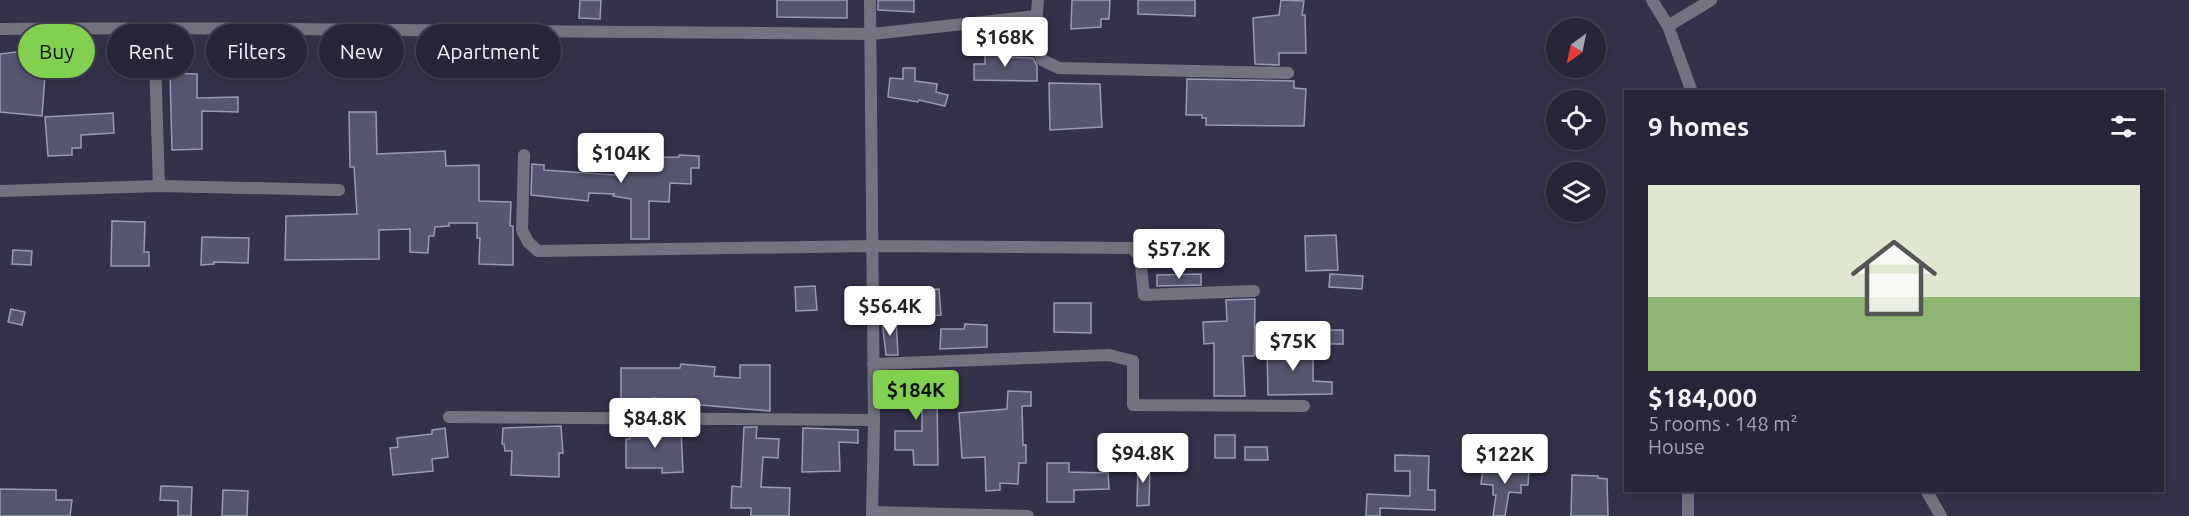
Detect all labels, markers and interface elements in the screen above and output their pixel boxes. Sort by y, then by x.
pin: $168K [963,17,1047,68]
north arrow [1546,18,1606,78]
map controls [1546,18,1606,222]
chip: Buy [18,24,95,78]
chip: Rent [107,24,194,78]
chip: Filters [206,24,307,78]
chip: New [319,24,404,78]
chip: Apartment [416,24,561,78]
text: $168K [976,25,1034,48]
button: locate [1546,90,1606,150]
icon: filters [2107,110,2140,143]
text: 9 homes [1648,112,1749,141]
pin: $104K [579,133,663,184]
text: $104K [592,141,650,164]
button: layers [1546,162,1606,222]
icon: home [1840,224,1948,332]
pin: $57.2K [1130,229,1228,280]
text: $57.2K [1147,237,1211,260]
pin: $56.4K [841,286,939,337]
text: $56.4K [858,294,922,317]
pin: $75K [1257,321,1329,372]
text: $75K [1269,329,1317,352]
pin: $184K [874,370,958,421]
text: $184K [887,378,945,401]
text: $184,000 [1648,383,1757,412]
pin: $84.8K [606,398,704,449]
text: $84.8K [623,406,687,429]
text: 5 rooms · 148 m² [1648,412,1798,435]
pin: $94.8K [1094,433,1192,484]
pin: $122K [1463,434,1547,485]
text: House [1648,435,1705,458]
text: $94.8K [1111,441,1175,464]
text: $122K [1476,442,1534,465]

